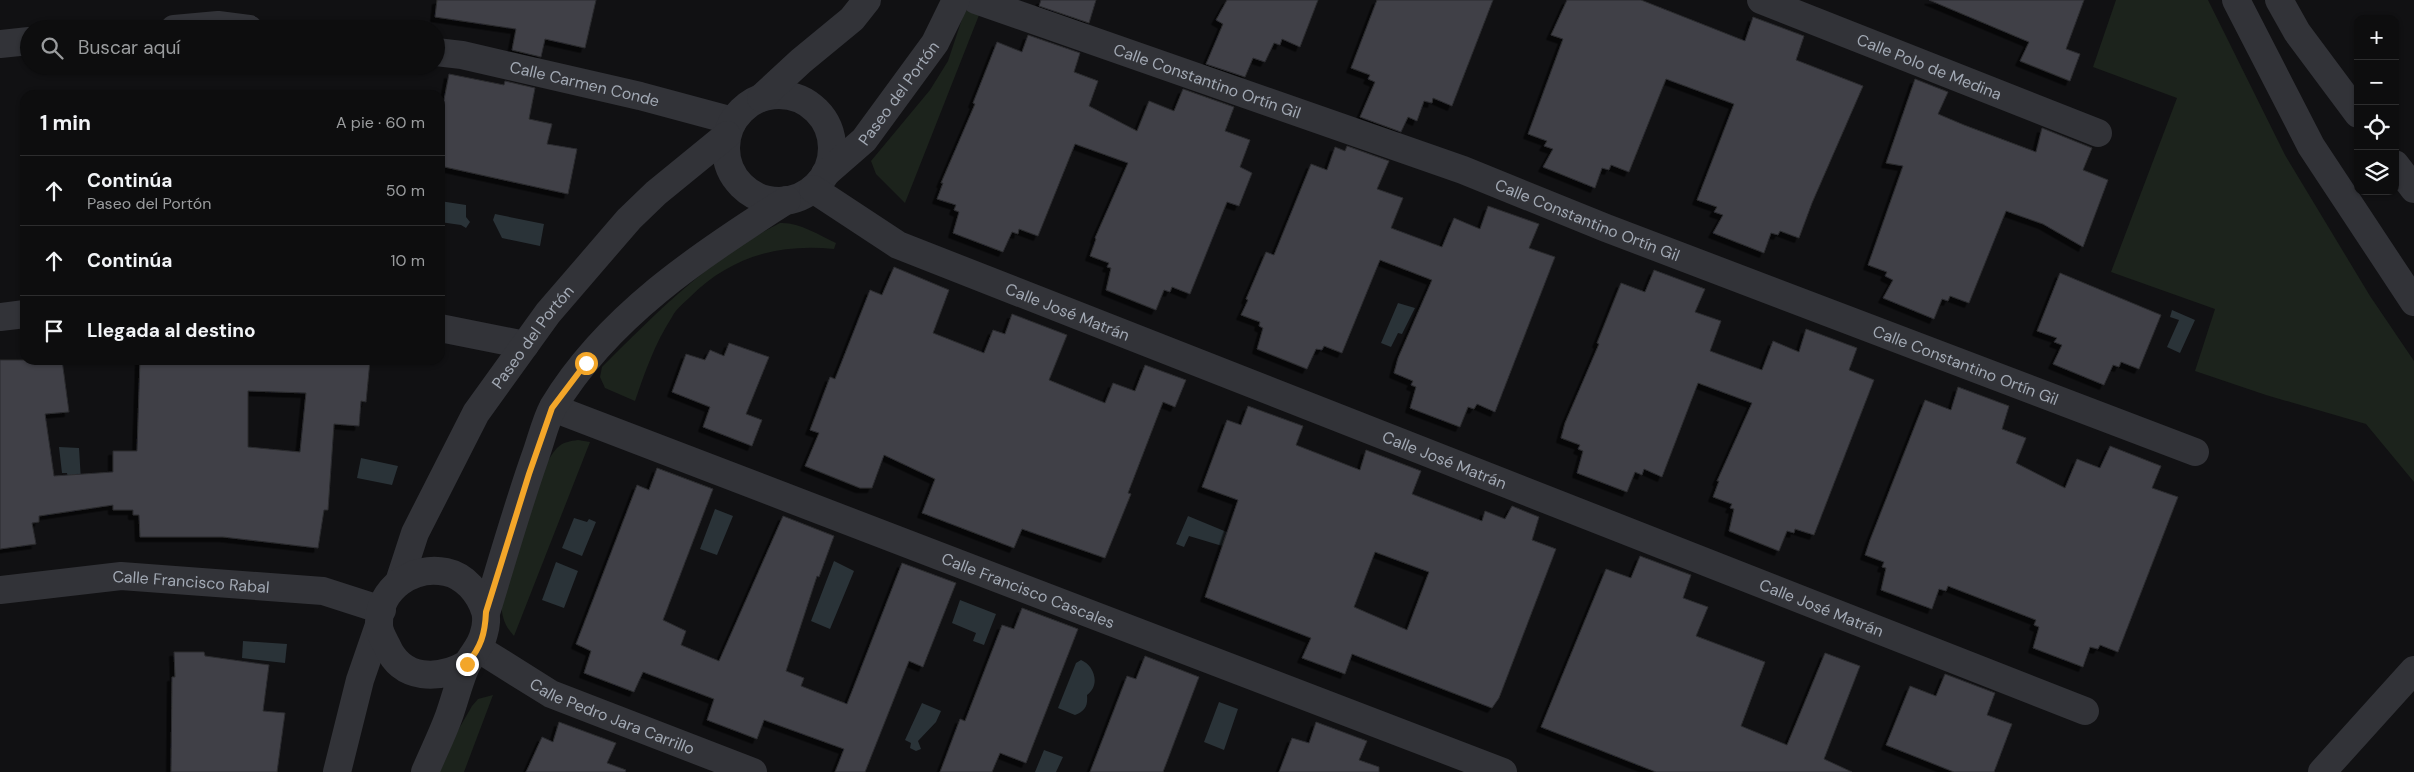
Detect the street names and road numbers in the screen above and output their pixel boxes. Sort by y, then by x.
street label: Calle Polo de Medina [1854,29,2005,105]
street label: Paseo del Portón [854,37,944,150]
street label: Calle Constantino Ortín Gil [1111,39,1304,124]
street label: Calle Carmen Conde [508,56,662,112]
street label: Calle Constantino Ortín Gil [1492,174,1683,266]
street label: Calle José Matrán [1002,278,1133,346]
street label: Paseo del Portón [487,281,578,393]
street label: Calle Constantino Ortín Gil [1870,320,2061,410]
street label: Calle José Matrán [1379,426,1510,494]
street label: Calle Francisco Cascales [938,548,1118,633]
street label: Calle Francisco Rabal [111,566,270,598]
street label: Calle José Matrán [1756,574,1887,642]
street label: Calle Pedro Jara Carrillo [526,673,698,759]

